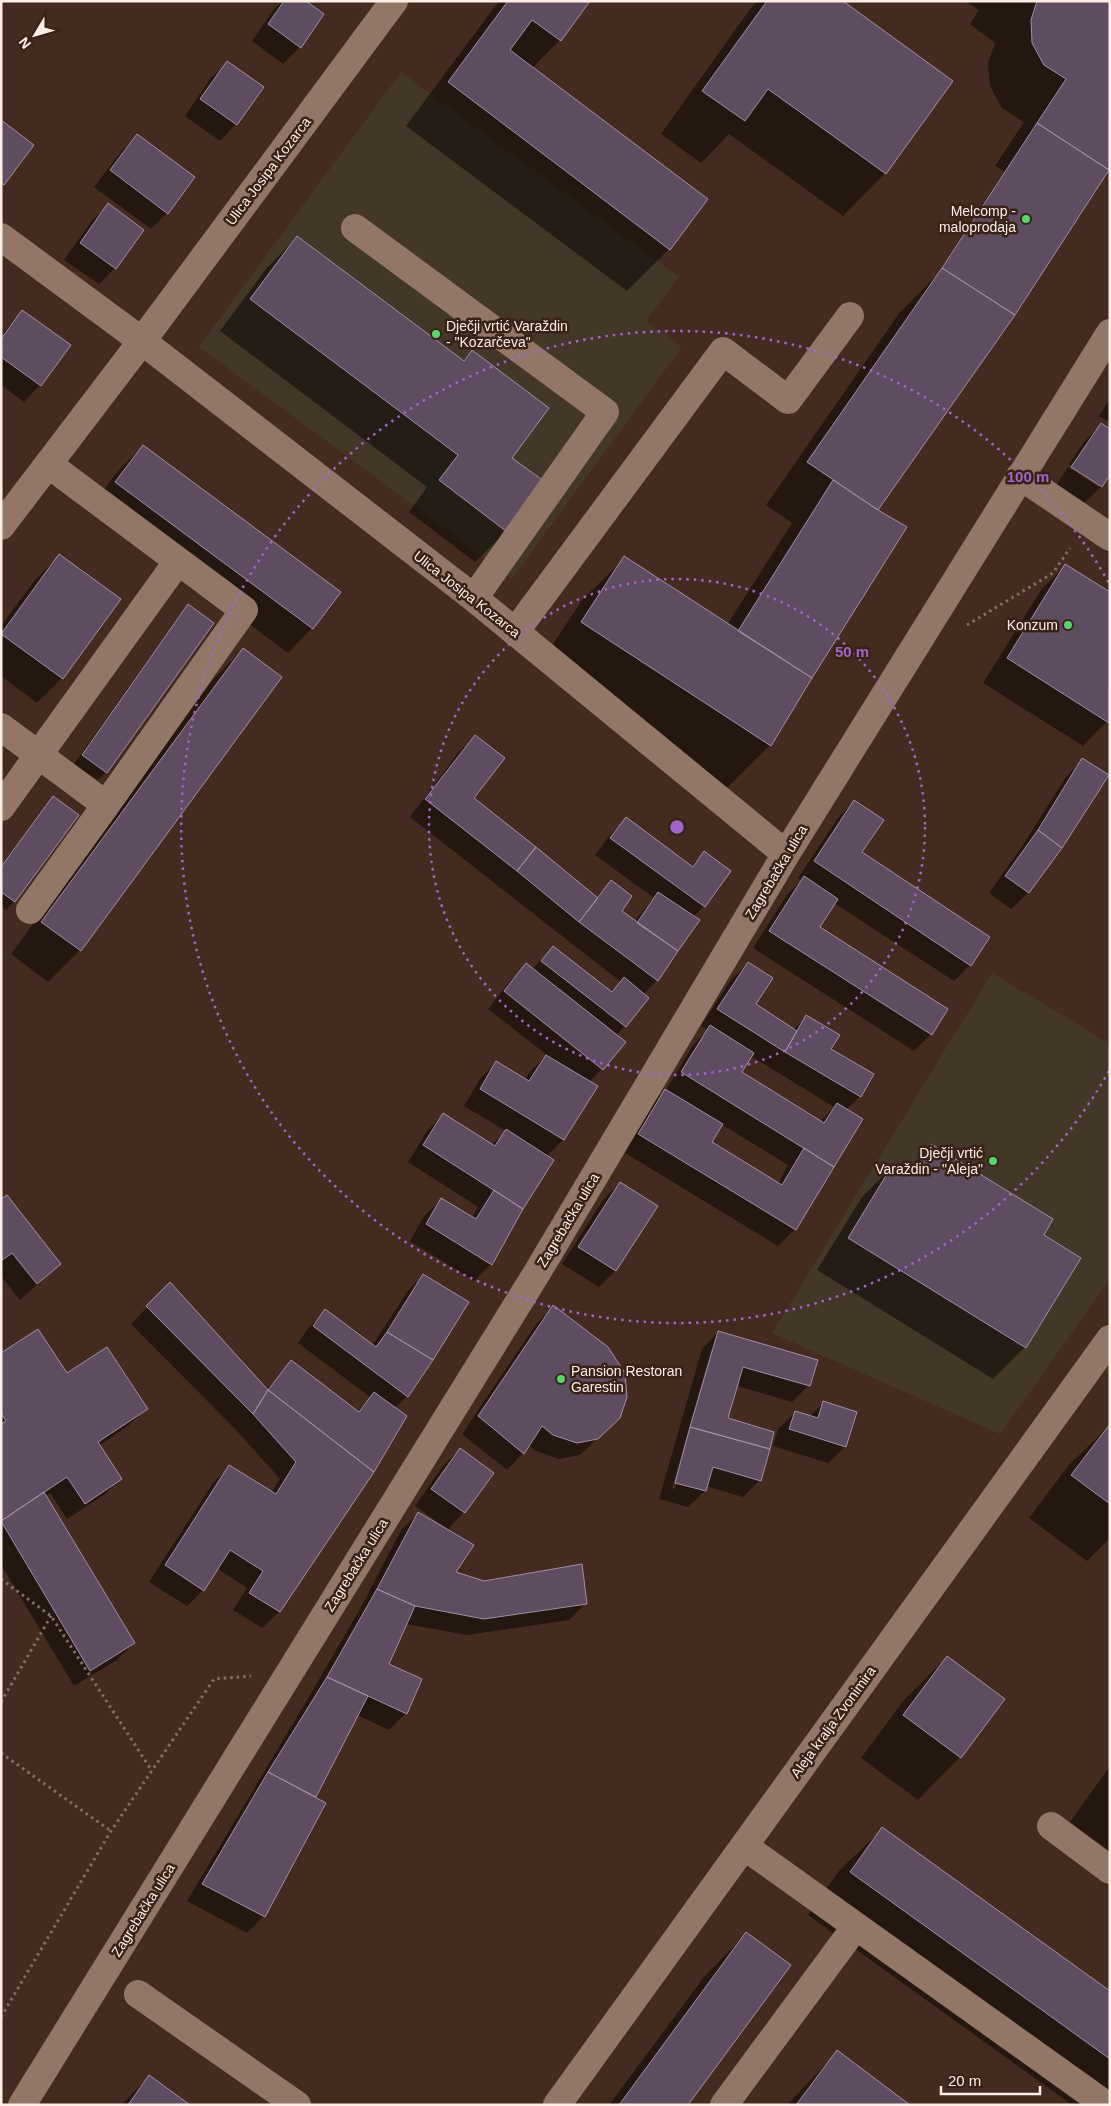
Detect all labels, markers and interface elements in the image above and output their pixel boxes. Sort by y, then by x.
north arrow [10,10,60,60]
text: N [15,34,34,52]
street label: Ulica Josipa Kozarca [222,114,314,228]
place label: Melcomp - maloprodaja [939,203,1016,235]
marker: Melcomp - maloprodaja [1020,213,1032,225]
place label: Dječji vrtić Varaždin - "Kozarčeva" [446,318,568,350]
marker: Dječji vrtić Varaždin - "Kozarčeva" [430,328,442,340]
text: 100 m [1007,468,1049,485]
street label: Ulica Josipa Kozarca [411,547,524,641]
place label: Konzum [1007,617,1058,633]
marker: Konzum [1062,619,1074,631]
text: 50 m [835,643,869,660]
centre of rings [668,818,686,836]
street label: Zagrebačka ulica [742,822,810,922]
place label: Dječji vrtić Varaždin - "Aleja" [875,1145,983,1177]
marker: Dječji vrtić Varaždin - "Aleja" [987,1155,999,1167]
street label: Zagrebačka ulica [534,1170,602,1270]
place label: Pansion Restoran Garestin [571,1363,682,1395]
marker: Pansion Restoran Garestin [555,1373,567,1385]
street label: Zagrebačka ulica [321,1515,391,1614]
street label: Aleja kralja Zvonimira [787,1663,879,1781]
street label: Zagrebačka ulica [108,1860,178,1959]
scale bar [941,2064,1040,2096]
text: 20 m [948,2072,981,2089]

